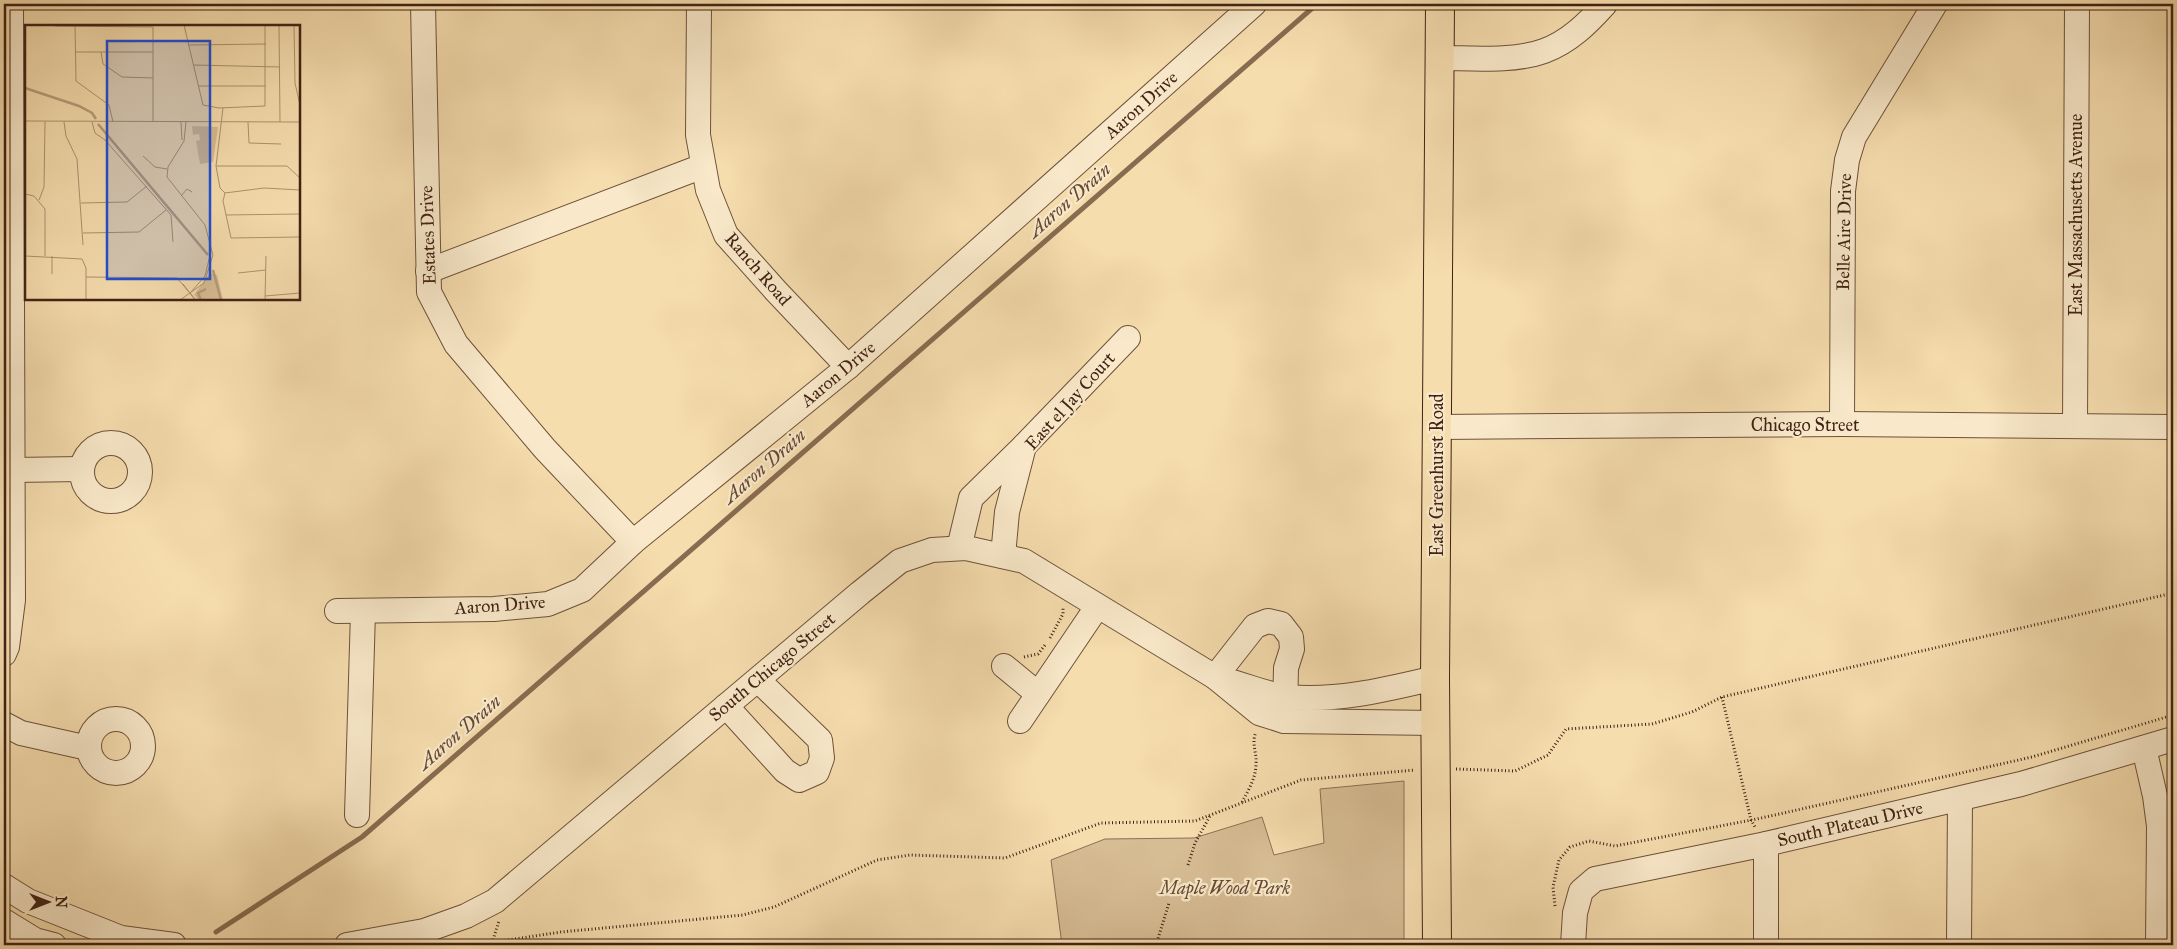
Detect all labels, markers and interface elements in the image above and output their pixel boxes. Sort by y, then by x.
inset map [25,25,300,300]
street label: Aaron Drive [1099,66,1182,144]
street label: East Massachusetts Avenue [2065,114,2087,316]
water label: Aaron Drain [1021,158,1115,244]
street label: Belle Aire Drive [1832,173,1856,291]
street label: Estates Drive [415,185,441,285]
street label: Ranch Road [720,228,796,310]
street label: Aaron Drive [795,336,880,412]
street label: East el Jay Court [1020,347,1121,455]
street label: East Greenhurst Road [1426,393,1448,557]
street label: Chicago Street [1751,414,1860,437]
water label: Aaron Drain [716,424,810,510]
street label: Aaron Drive [453,591,546,619]
street label: South Chicago Street [704,607,841,727]
water label: Aaron Drain [411,690,505,776]
street label: South Plateau Drive [1775,797,1925,851]
north arrow [22,876,72,926]
park label: Maple Wood Park [1158,877,1290,900]
text: N [52,896,69,908]

